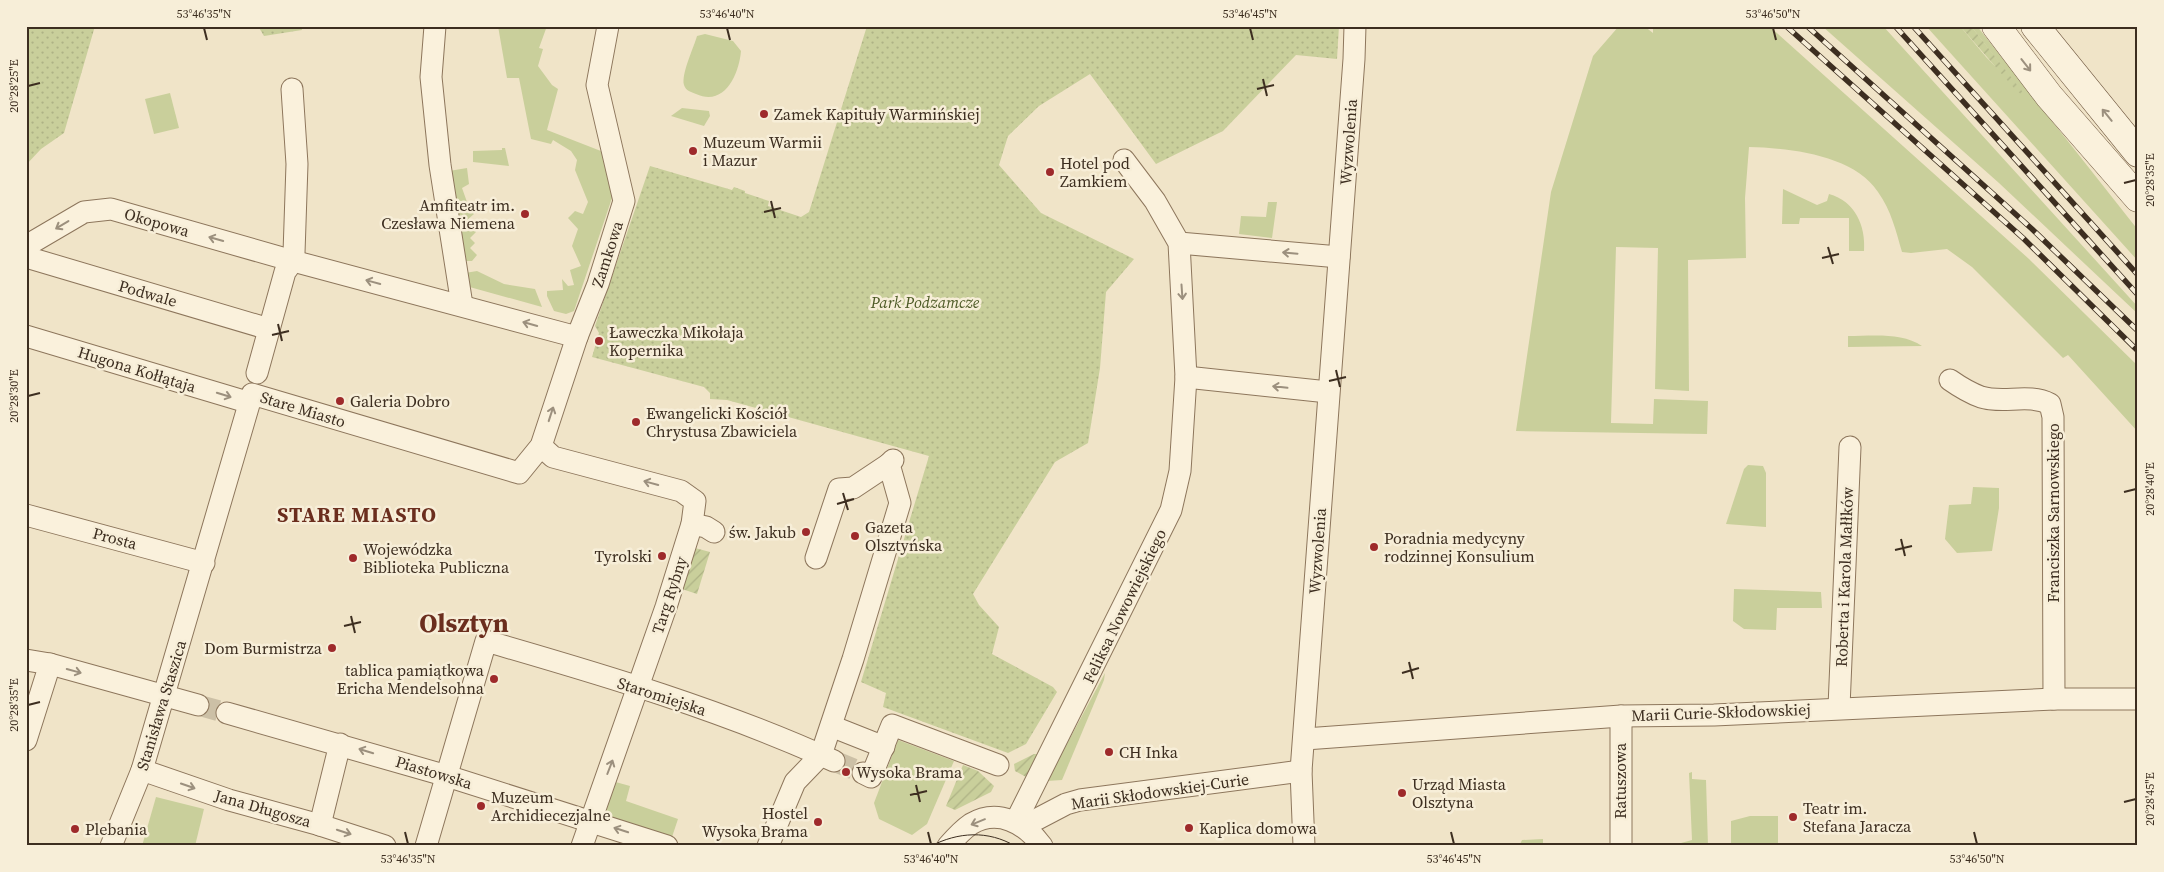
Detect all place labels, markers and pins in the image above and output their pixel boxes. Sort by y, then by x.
place label: Zamek Kapituły Warmińskiej [774,103,980,125]
marker: Zamek Kapituły Warmińskiej [758,108,770,120]
place label: Muzeum Warmii i Mazur [703,131,822,171]
marker: Muzeum Warmii i Mazur [687,145,699,157]
place label: Hotel pod Zamkiem [1060,152,1130,192]
marker: Hotel pod Zamkiem [1044,166,1056,178]
place label: Amfiteatr im. Czesława Niemena [381,194,516,234]
marker: Amfiteatr im. Czesława Niemena [519,208,531,220]
place label: Ławeczka Mikołaja Kopernika [609,321,745,361]
marker: Ławeczka Mikołaja Kopernika [593,335,605,347]
place label: Galeria Dobro [350,390,450,412]
marker: Galeria Dobro [334,395,346,407]
place label: Ewangelicki Kościół Chrystusa Zbawiciela [646,402,798,442]
marker: Ewangelicki Kościół Chrystusa Zbawiciela [630,416,642,428]
place label: Gazeta Olsztyńska [865,516,943,556]
place label: św. Jakub [729,521,796,543]
marker: św. Jakub [800,526,812,538]
place label: Poradnia medycyny rodzinnej Konsulium [1384,527,1535,567]
marker: Gazeta Olsztyńska [849,530,861,542]
place label: Wojewódzka Biblioteka Publiczna [363,538,510,578]
marker: Poradnia medycyny rodzinnej Konsulium [1368,541,1380,553]
place label: Tyrolski [594,545,652,567]
marker: Tyrolski [656,550,668,562]
marker: Wojewódzka Biblioteka Publiczna [347,552,359,564]
place label: Dom Burmistrza [204,637,323,659]
marker: Dom Burmistrza [326,642,338,654]
place label: tablica pamiątkowa Ericha Mendelsohna [337,659,485,699]
marker: tablica pamiątkowa Ericha Mendelsohna [488,673,500,685]
place label: CH Inka [1119,741,1179,763]
marker: CH Inka [1103,746,1115,758]
place label: Wysoka Brama [856,761,963,783]
marker: Wysoka Brama [840,766,852,778]
place label: Urząd Miasta Olsztyna [1412,773,1507,813]
place label: Muzeum Archidiecezjalne [491,786,611,826]
marker: Urząd Miasta Olsztyna [1396,787,1408,799]
place label: Teatr im. Stefana Jaracza [1803,797,1912,837]
marker: Muzeum Archidiecezjalne [475,800,487,812]
place label: Hostel Wysoka Brama [702,802,809,842]
marker: Teatr im. Stefana Jaracza [1787,811,1799,823]
marker: Hostel Wysoka Brama [812,816,824,828]
place label: Kaplica domowa [1199,817,1318,839]
place label: Plebania [85,818,148,840]
marker: Kaplica domowa [1183,822,1195,834]
marker: Plebania [69,823,81,835]

